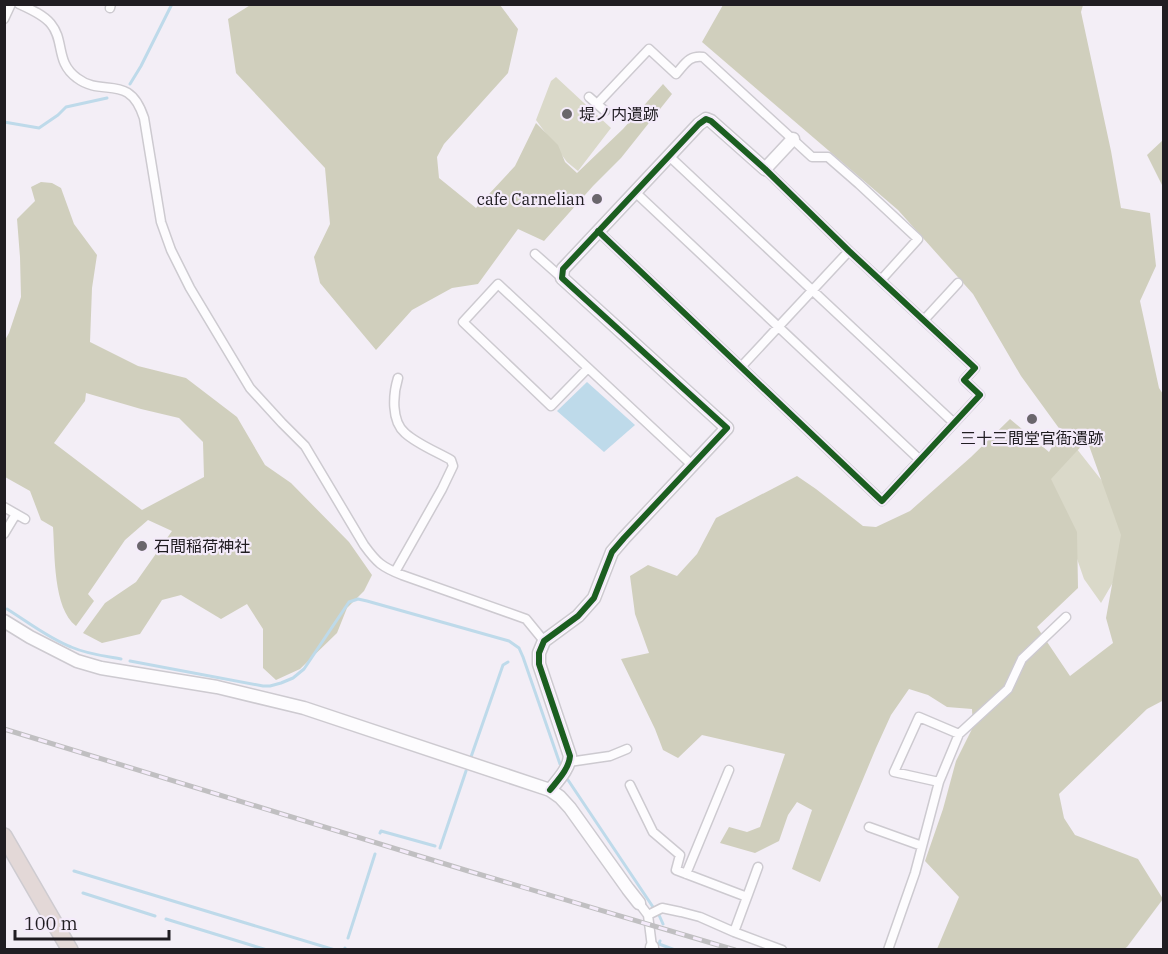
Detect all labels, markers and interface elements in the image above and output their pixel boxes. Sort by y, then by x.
place label: 堤ノ内遺跡 [579,104,659,124]
marker: 堤ノ内遺跡 [560,107,574,121]
place label: cafe Carnelian [477,189,585,209]
marker: cafe Carnelian [590,192,604,206]
marker: 三十三間堂官衙遺跡 [1025,412,1039,426]
place label: 三十三間堂官衙遺跡 [960,428,1104,448]
place label: 石間稲荷神社 [154,536,250,556]
marker: 石間稲荷神社 [135,539,149,553]
scale bar [15,903,170,941]
text: 100 m [24,912,78,935]

